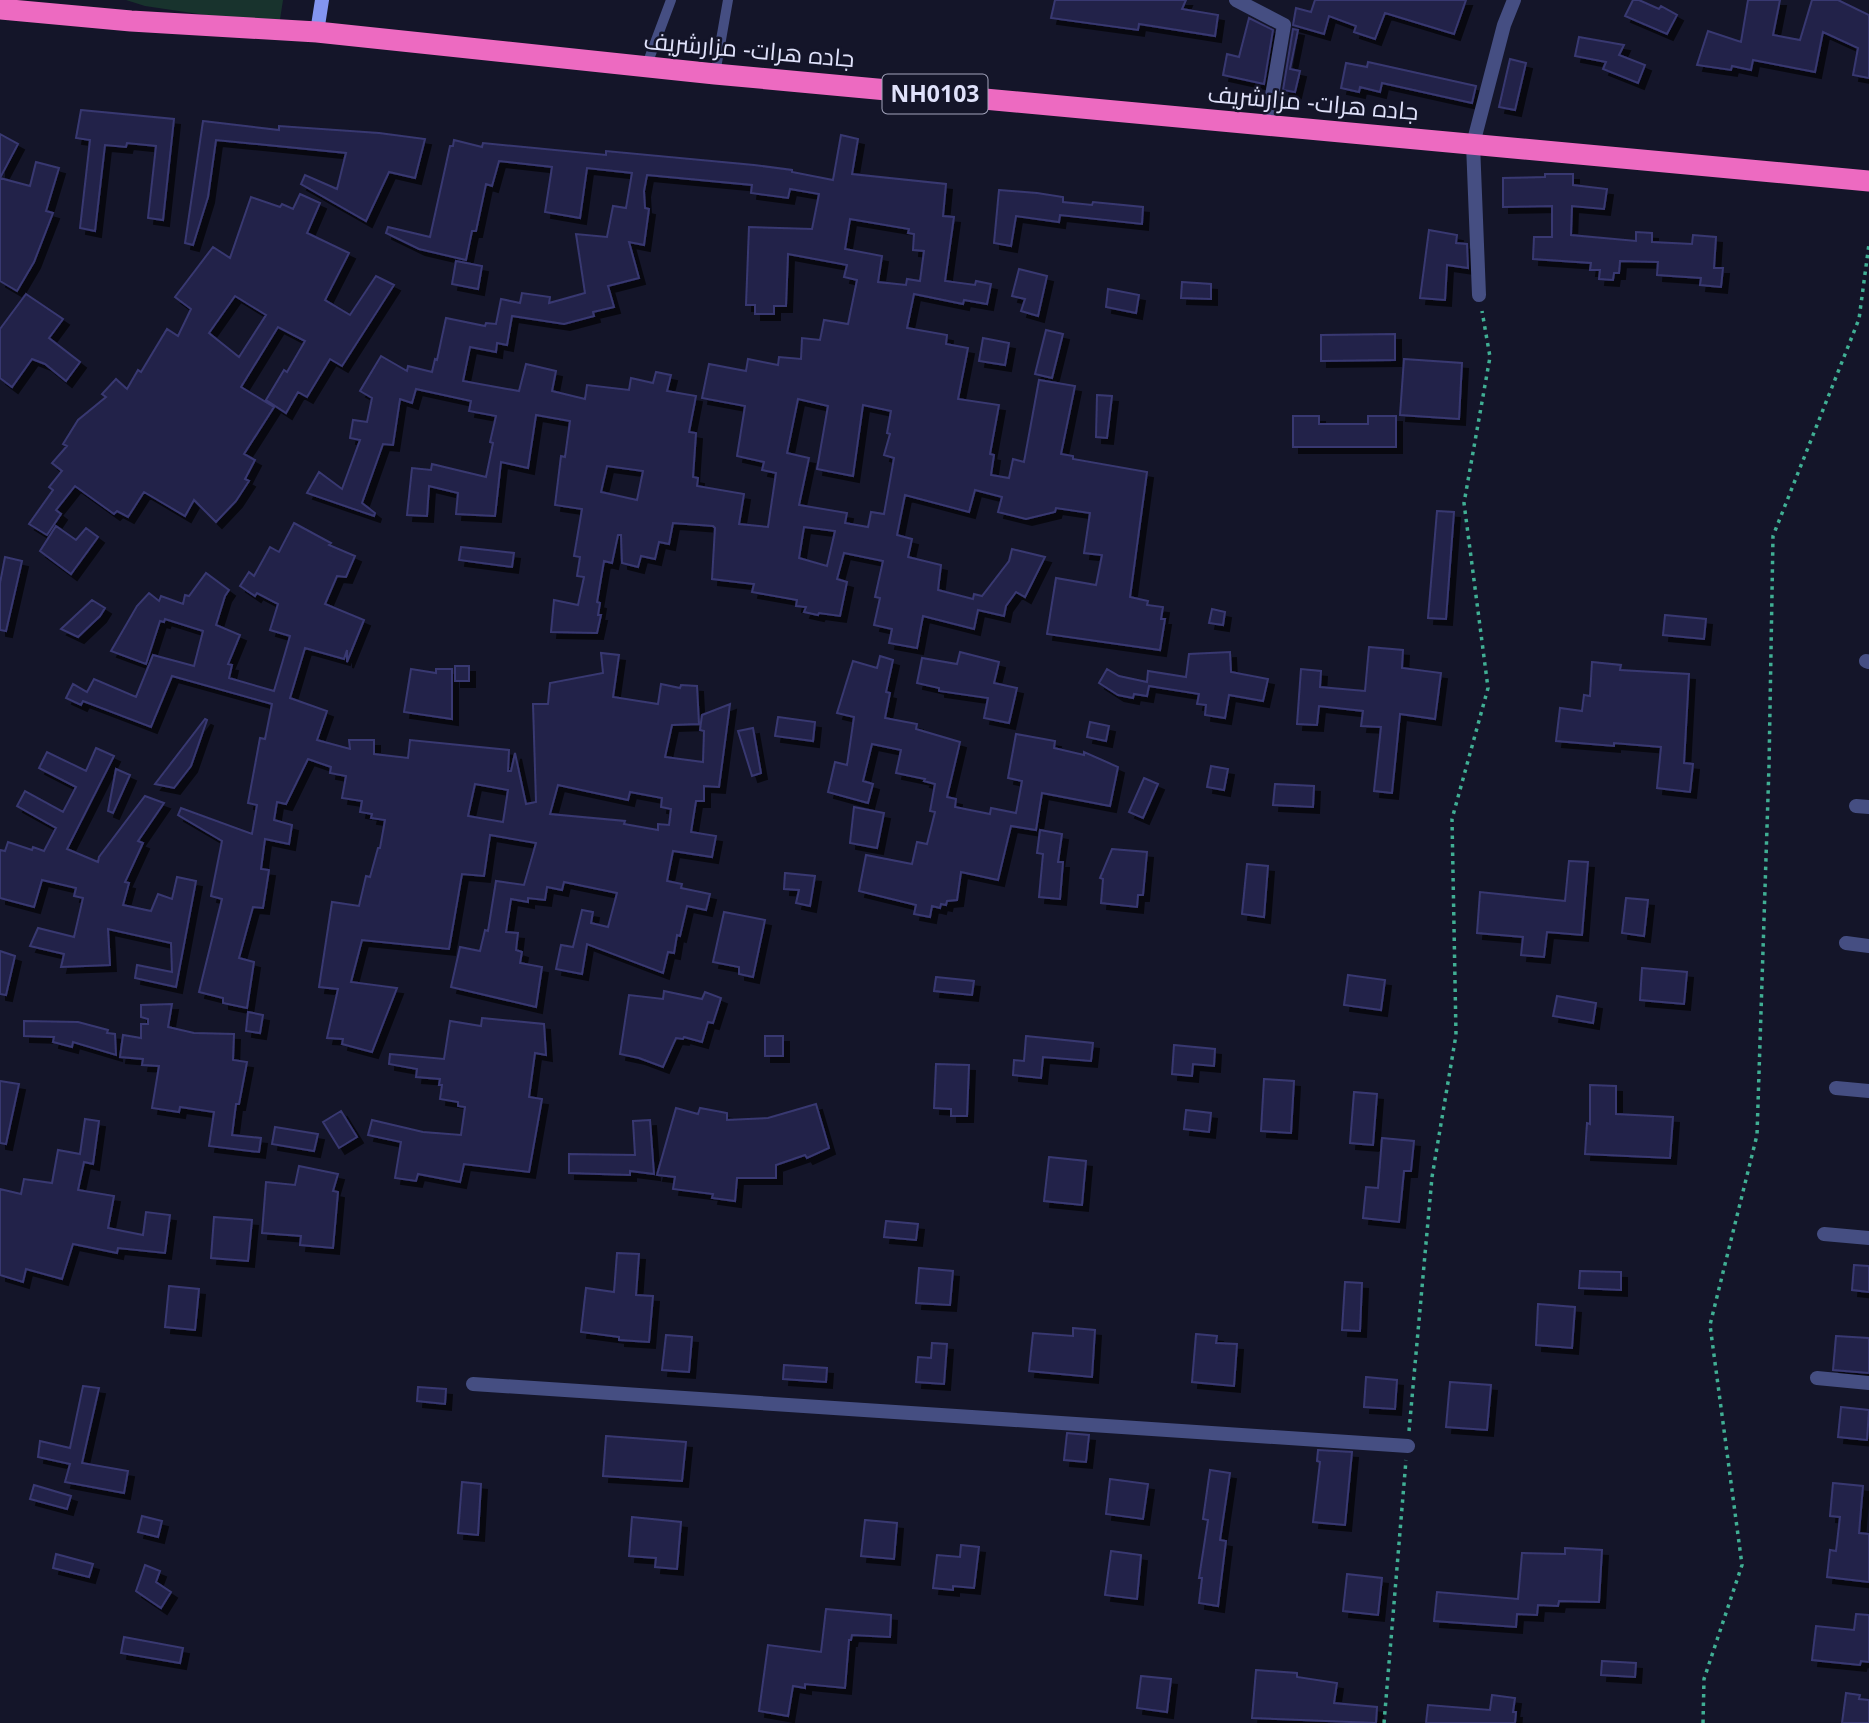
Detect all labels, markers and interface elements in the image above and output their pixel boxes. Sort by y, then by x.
street label: جاده هرات- مزارشریف [642,23,856,74]
road number: NH0103 [883,74,988,114]
street label: جاده هرات- مزارشریف [1206,76,1420,127]

